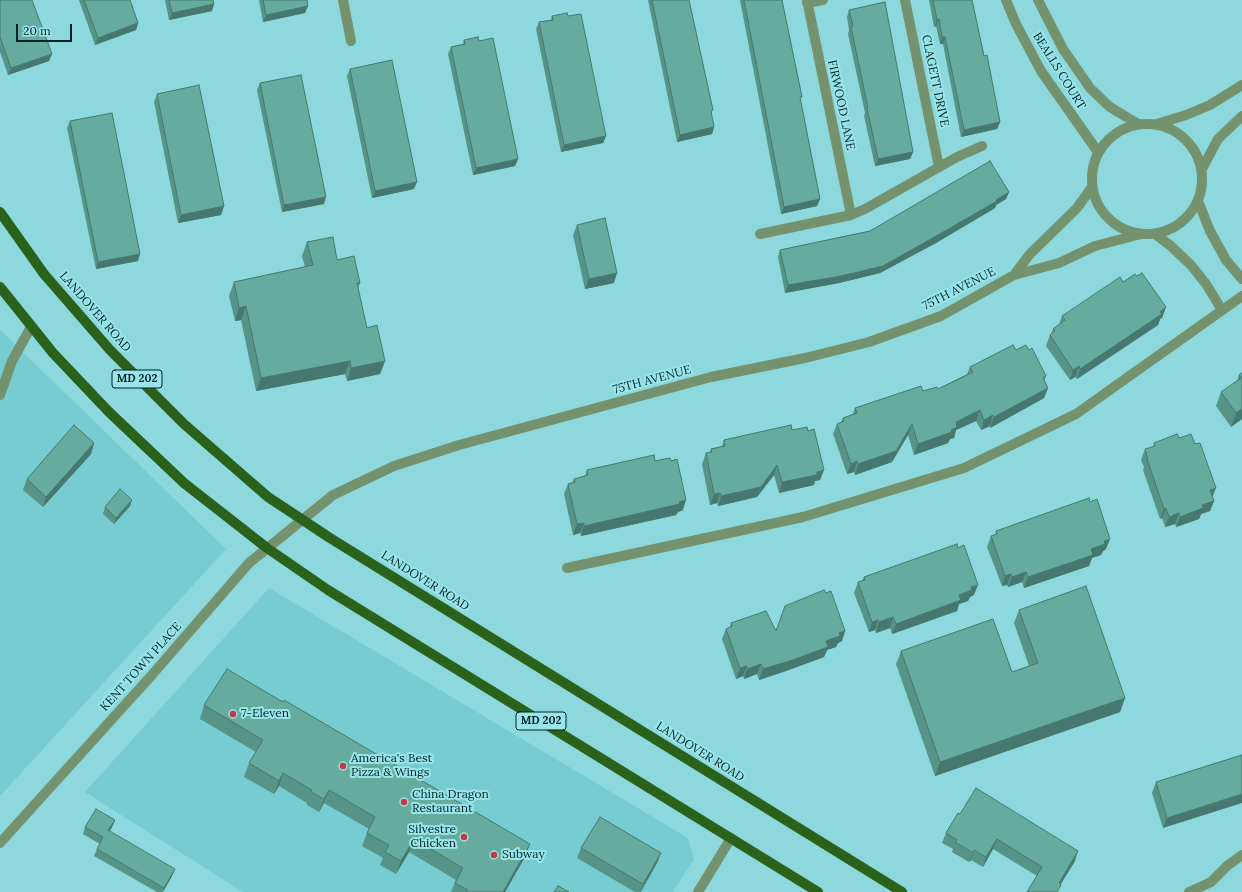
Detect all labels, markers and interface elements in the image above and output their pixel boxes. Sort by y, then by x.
scale bar [18,16,74,42]
text: 20 m [23,23,51,38]
street label: BEALLS COURT [1030,30,1088,112]
street label: CLAGETT DRIVE [918,34,952,128]
street label: FIRWOOD LANE [824,58,858,152]
street label: 75TH AVENUE [920,264,998,314]
street label: LANDOVER ROAD [56,269,134,355]
street label: 75TH AVENUE [611,363,693,397]
road number: MD 202 [112,370,162,388]
street label: LANDOVER ROAD [378,548,472,614]
street label: KENT TOWN PLACE [97,620,185,714]
place label: 7-Eleven [241,707,289,721]
marker: 7-Eleven [228,709,238,719]
road number: MD 202 [516,712,566,730]
street label: LANDOVER ROAD [653,719,747,785]
place label: America's Best Pizza & Wings [351,752,432,780]
marker: America's Best Pizza & Wings [338,761,348,771]
place label: China Dragon Restaurant [412,788,489,816]
marker: China Dragon Restaurant [399,797,409,807]
place label: Silvestre Chicken [408,823,456,851]
marker: Silvestre Chicken [459,832,469,842]
place label: Subway [502,848,545,862]
marker: Subway [489,850,499,860]

